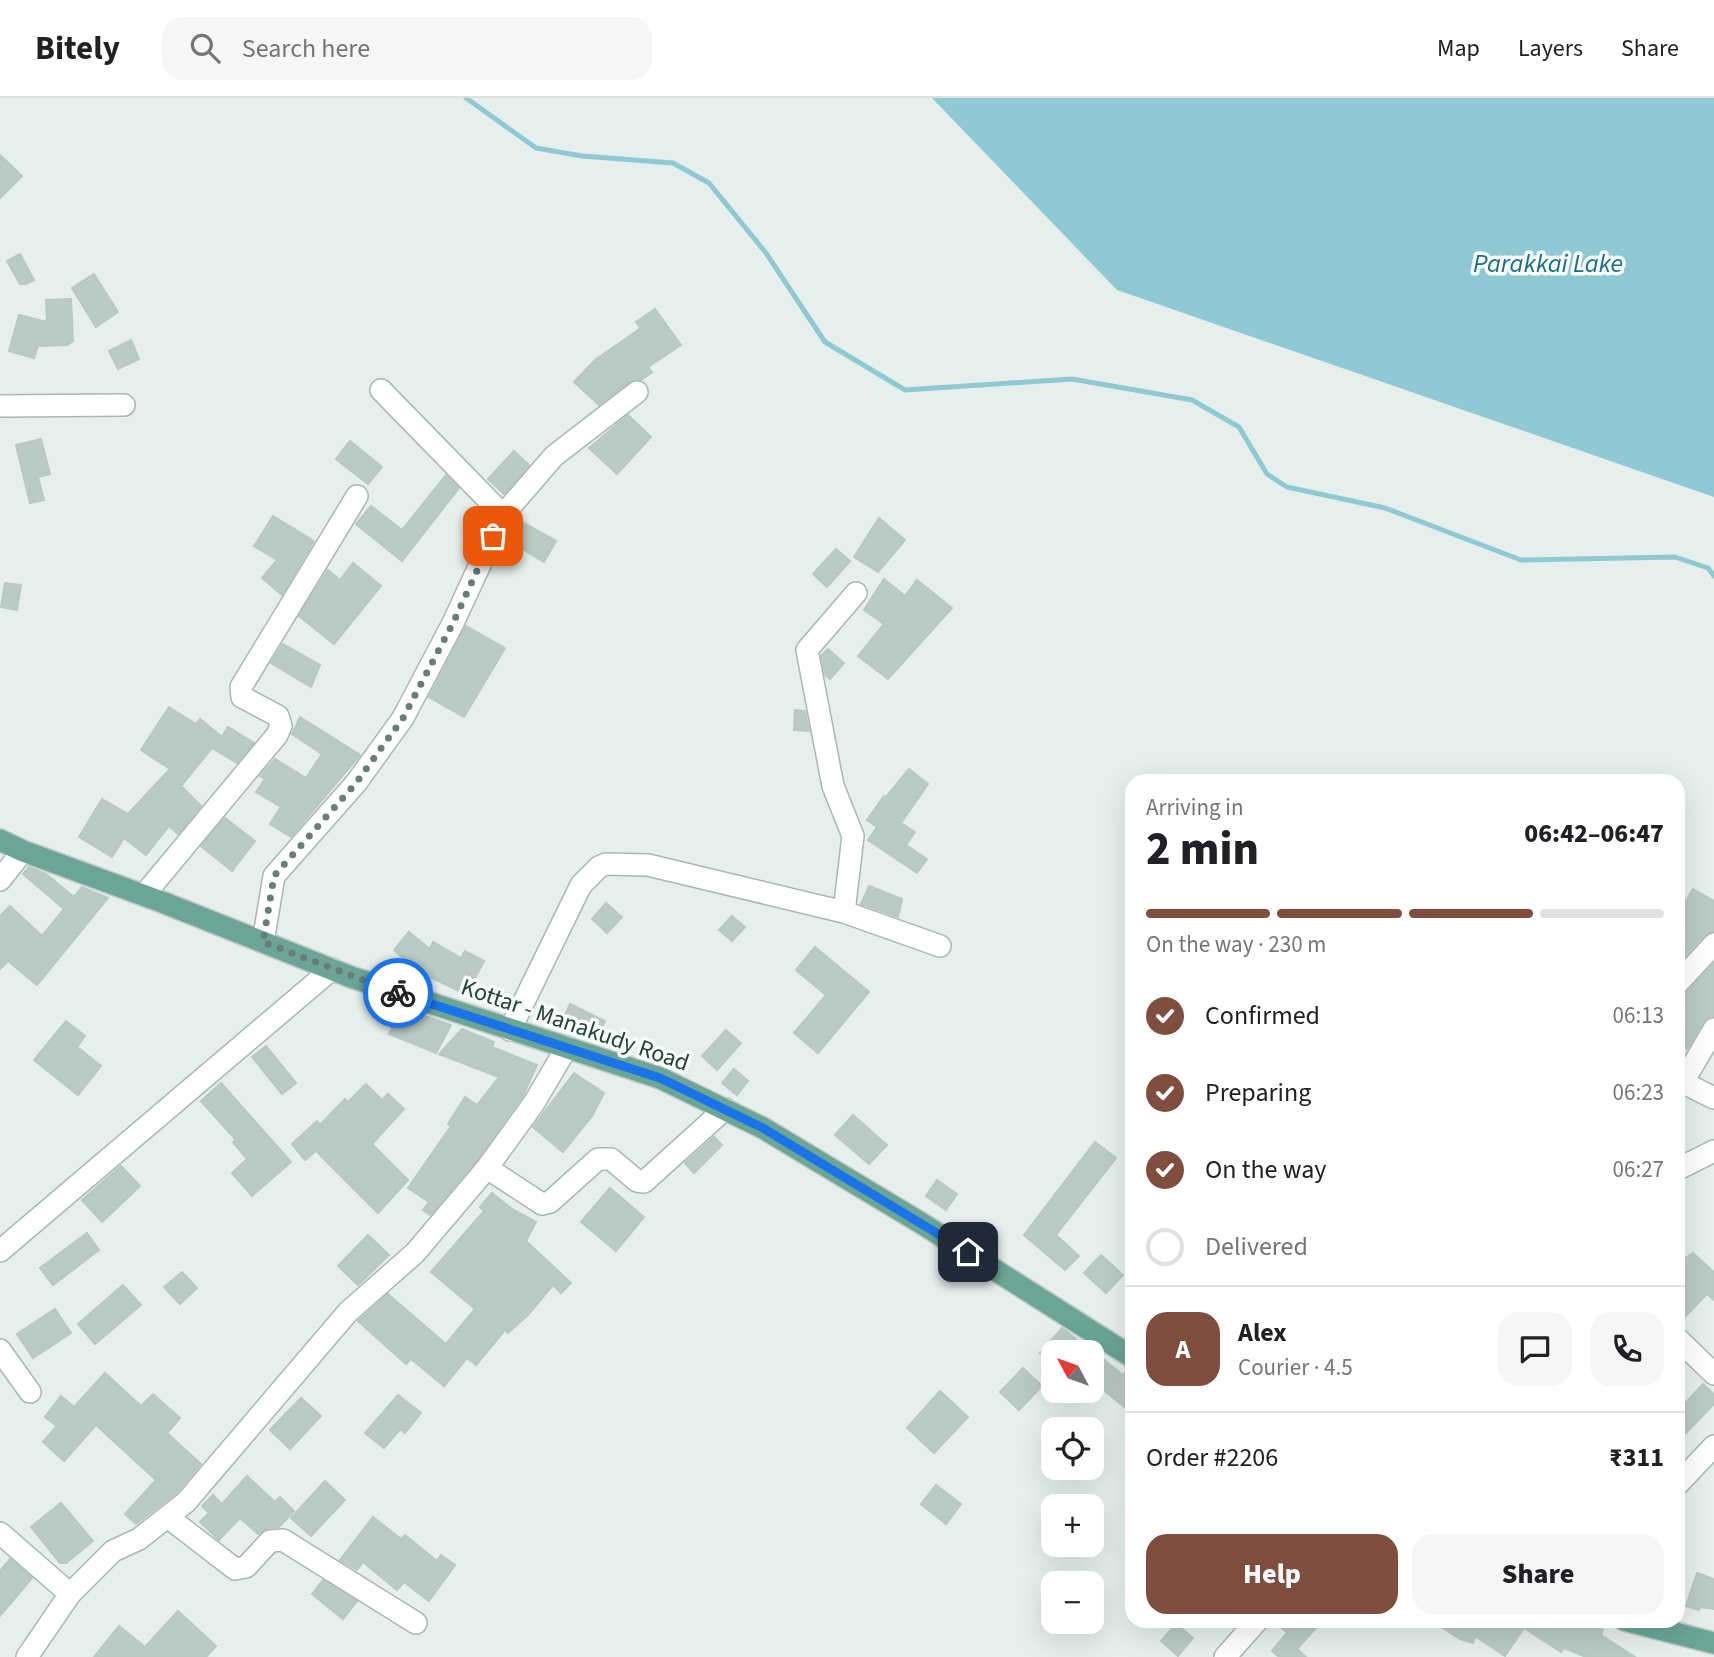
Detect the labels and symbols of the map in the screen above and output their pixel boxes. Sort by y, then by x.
water label: Parakkai Lake [1473,245,1623,282]
pin [463,506,523,566]
courier [363,958,433,1028]
street label: Kottar - Manakudy Road [456,970,694,1080]
pin [938,1222,998,1282]
north arrow [1041,1340,1104,1404]

